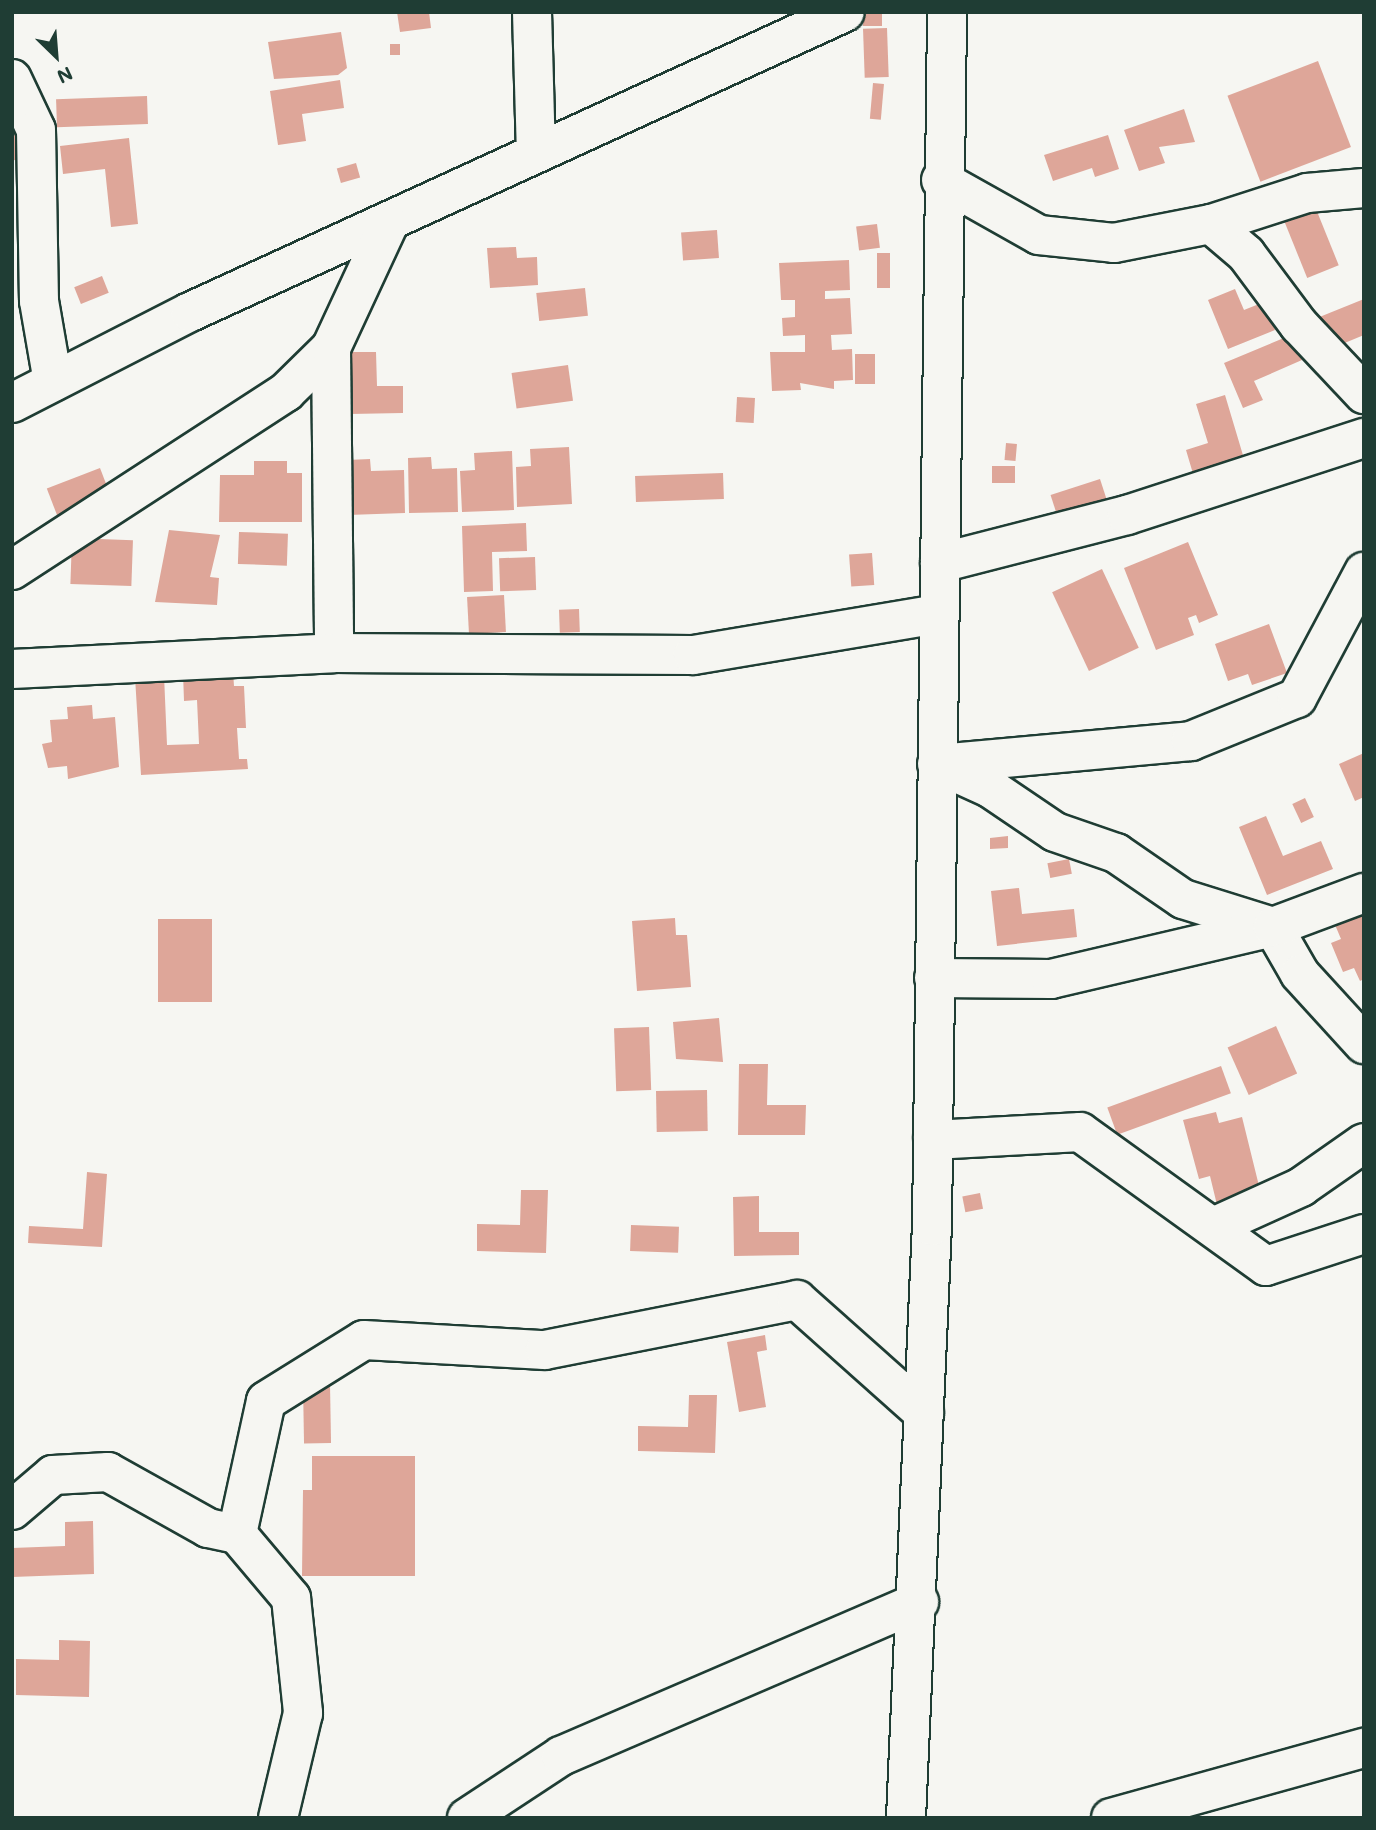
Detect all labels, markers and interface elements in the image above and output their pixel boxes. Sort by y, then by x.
north arrow [21,21,91,91]
text: N [53,61,77,90]

